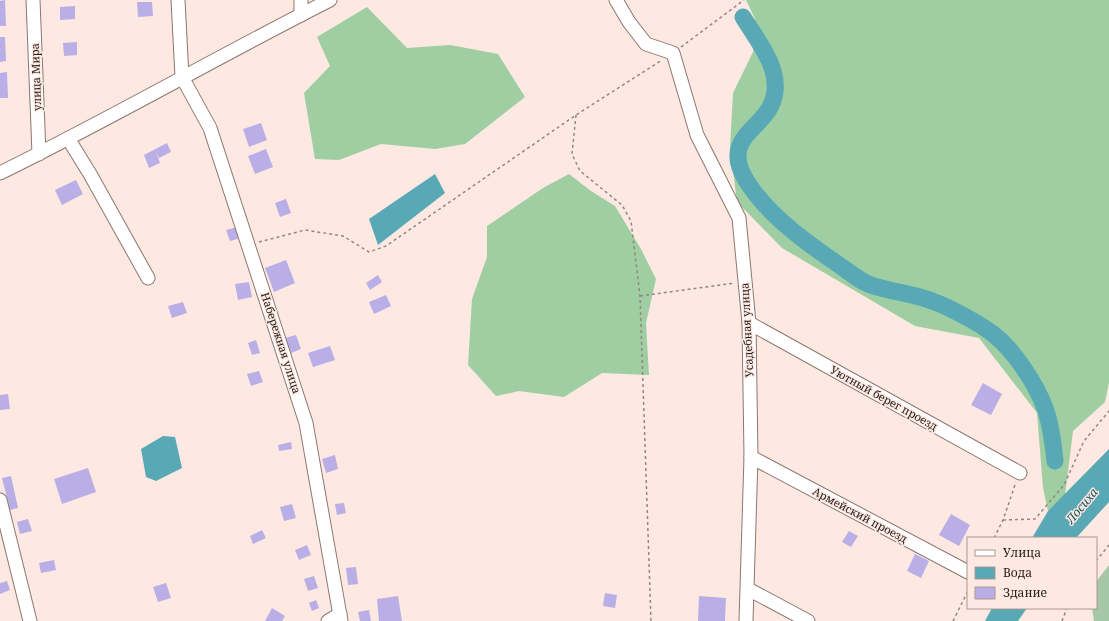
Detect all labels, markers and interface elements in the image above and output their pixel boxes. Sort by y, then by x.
street label: улица Мира [27,43,44,111]
street label: Усадебная улица [737,282,756,378]
street label: Набережная улица [258,290,305,395]
street label: Уютный берег проезд [828,362,941,433]
street label: Армейский проезд [810,483,910,546]
water label: Лосиха [1061,484,1102,528]
legend [967,537,1097,609]
text: Улица [1003,544,1041,561]
text: Вода [1003,564,1032,581]
text: Здание [1003,584,1047,601]

